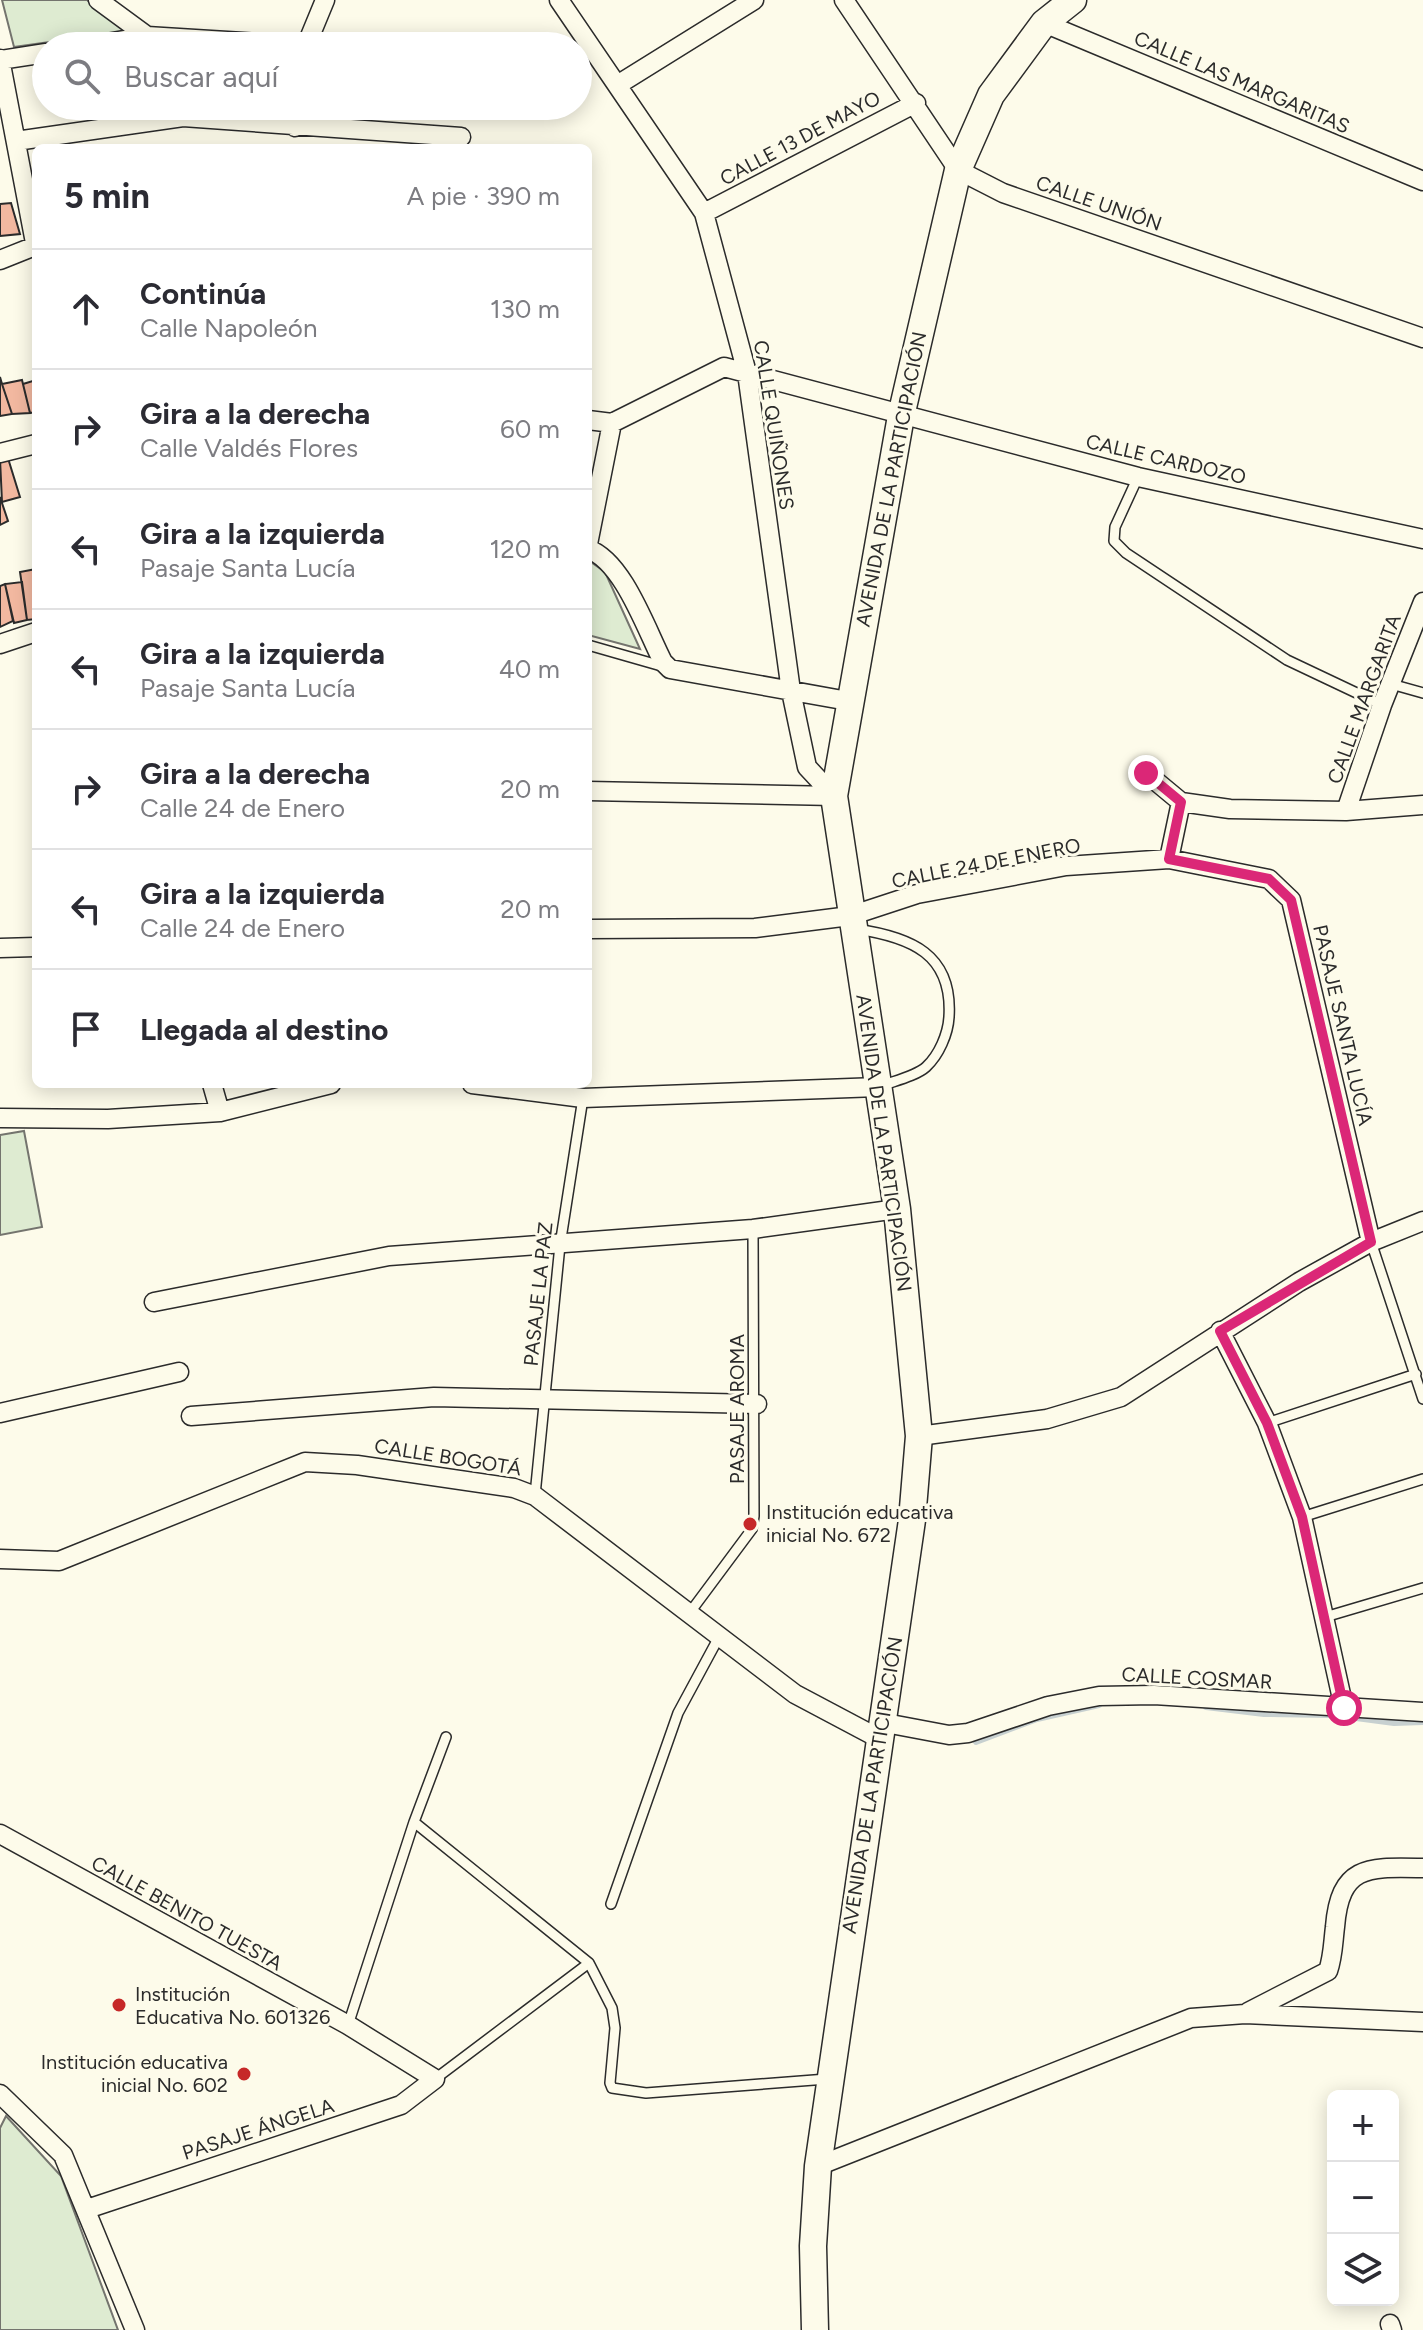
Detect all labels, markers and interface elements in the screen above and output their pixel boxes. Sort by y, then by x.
street label: CALLE LAS MARGARITAS [1131,26,1353,138]
search box [32,32,592,120]
icon: search [60,54,104,98]
text: Buscar aquí [124,58,278,95]
street label: CALLE 13 DE MAYO [716,86,884,190]
street label: CALLE UNIÓN [1033,170,1165,236]
text: 5 min [64,176,150,217]
text: A pie · 390 m [407,180,560,212]
text: Continúa [140,275,266,312]
icon: ahead [64,287,108,331]
text: 130 m [490,293,560,325]
text: Calle Napoleón [140,312,317,344]
street label: AVENIDA DE LA PARTICIPACIÓN [851,329,931,629]
street label: CALLE QUIÑONES [749,339,799,511]
text: Gira a la derecha [140,395,370,432]
icon: right [64,407,108,451]
text: 60 m [500,413,560,445]
street label: CALLE CARDOZO [1084,429,1248,489]
text: Calle Valdés Flores [140,432,358,464]
text: Gira a la izquierda [140,515,385,552]
icon: left [64,527,108,571]
text: 120 m [490,533,560,565]
text: Pasaje Santa Lucía [140,552,356,584]
street label: CALLE MARGARITA [1322,611,1406,787]
text: Gira a la izquierda [140,635,385,672]
icon: left [64,647,108,691]
text: 40 m [499,653,560,685]
text: Pasaje Santa Lucía [140,672,356,704]
text: Gira a la derecha [140,755,370,792]
route end [1128,755,1164,791]
icon: right [64,767,108,811]
text: 20 m [500,773,560,805]
text: Calle 24 de Enero [140,792,345,824]
street label: CALLE 24 DE ENERO [890,833,1082,893]
text: Gira a la izquierda [140,875,385,912]
icon: left [64,887,108,931]
text: 20 m [500,893,560,925]
text: Calle 24 de Enero [140,912,345,944]
street label: PASAJE SANTA LUCÍA [1308,922,1378,1128]
street label: AVENIDA DE LA PARTICIPACIÓN [851,993,917,1293]
icon: arrive [64,1007,108,1051]
text: Llegada al destino [140,1011,388,1048]
street label: PASAJE LA PAZ [518,1221,558,1367]
street label: PASAJE AROMA [725,1334,749,1484]
street label: CALLE BOGOTÁ [373,1434,524,1481]
place label: Institución educativa inicial No. 672 [766,1500,953,1547]
marker: Institución educativa inicial No. 672 [741,1515,759,1533]
street label: AVENIDA DE LA PARTICIPACIÓN [837,1635,907,1935]
street label: CALLE COSMAR [1121,1662,1273,1694]
route start [1326,1690,1362,1726]
street label: CALLE BENITO TUESTA [87,1851,287,1976]
place label: Institución Educativa No. 601326 [135,1982,330,2029]
marker: Institución Educativa No. 601326 [110,1996,128,2014]
place label: Institución educativa inicial No. 602 [41,2050,228,2097]
marker: Institución educativa inicial No. 602 [235,2065,253,2083]
map controls [1327,2090,1399,2306]
button: + [1327,2090,1399,2162]
street label: PASAJE ÁNGELA [179,2093,337,2165]
button: − [1327,2162,1399,2234]
button: layers [1327,2234,1399,2306]

